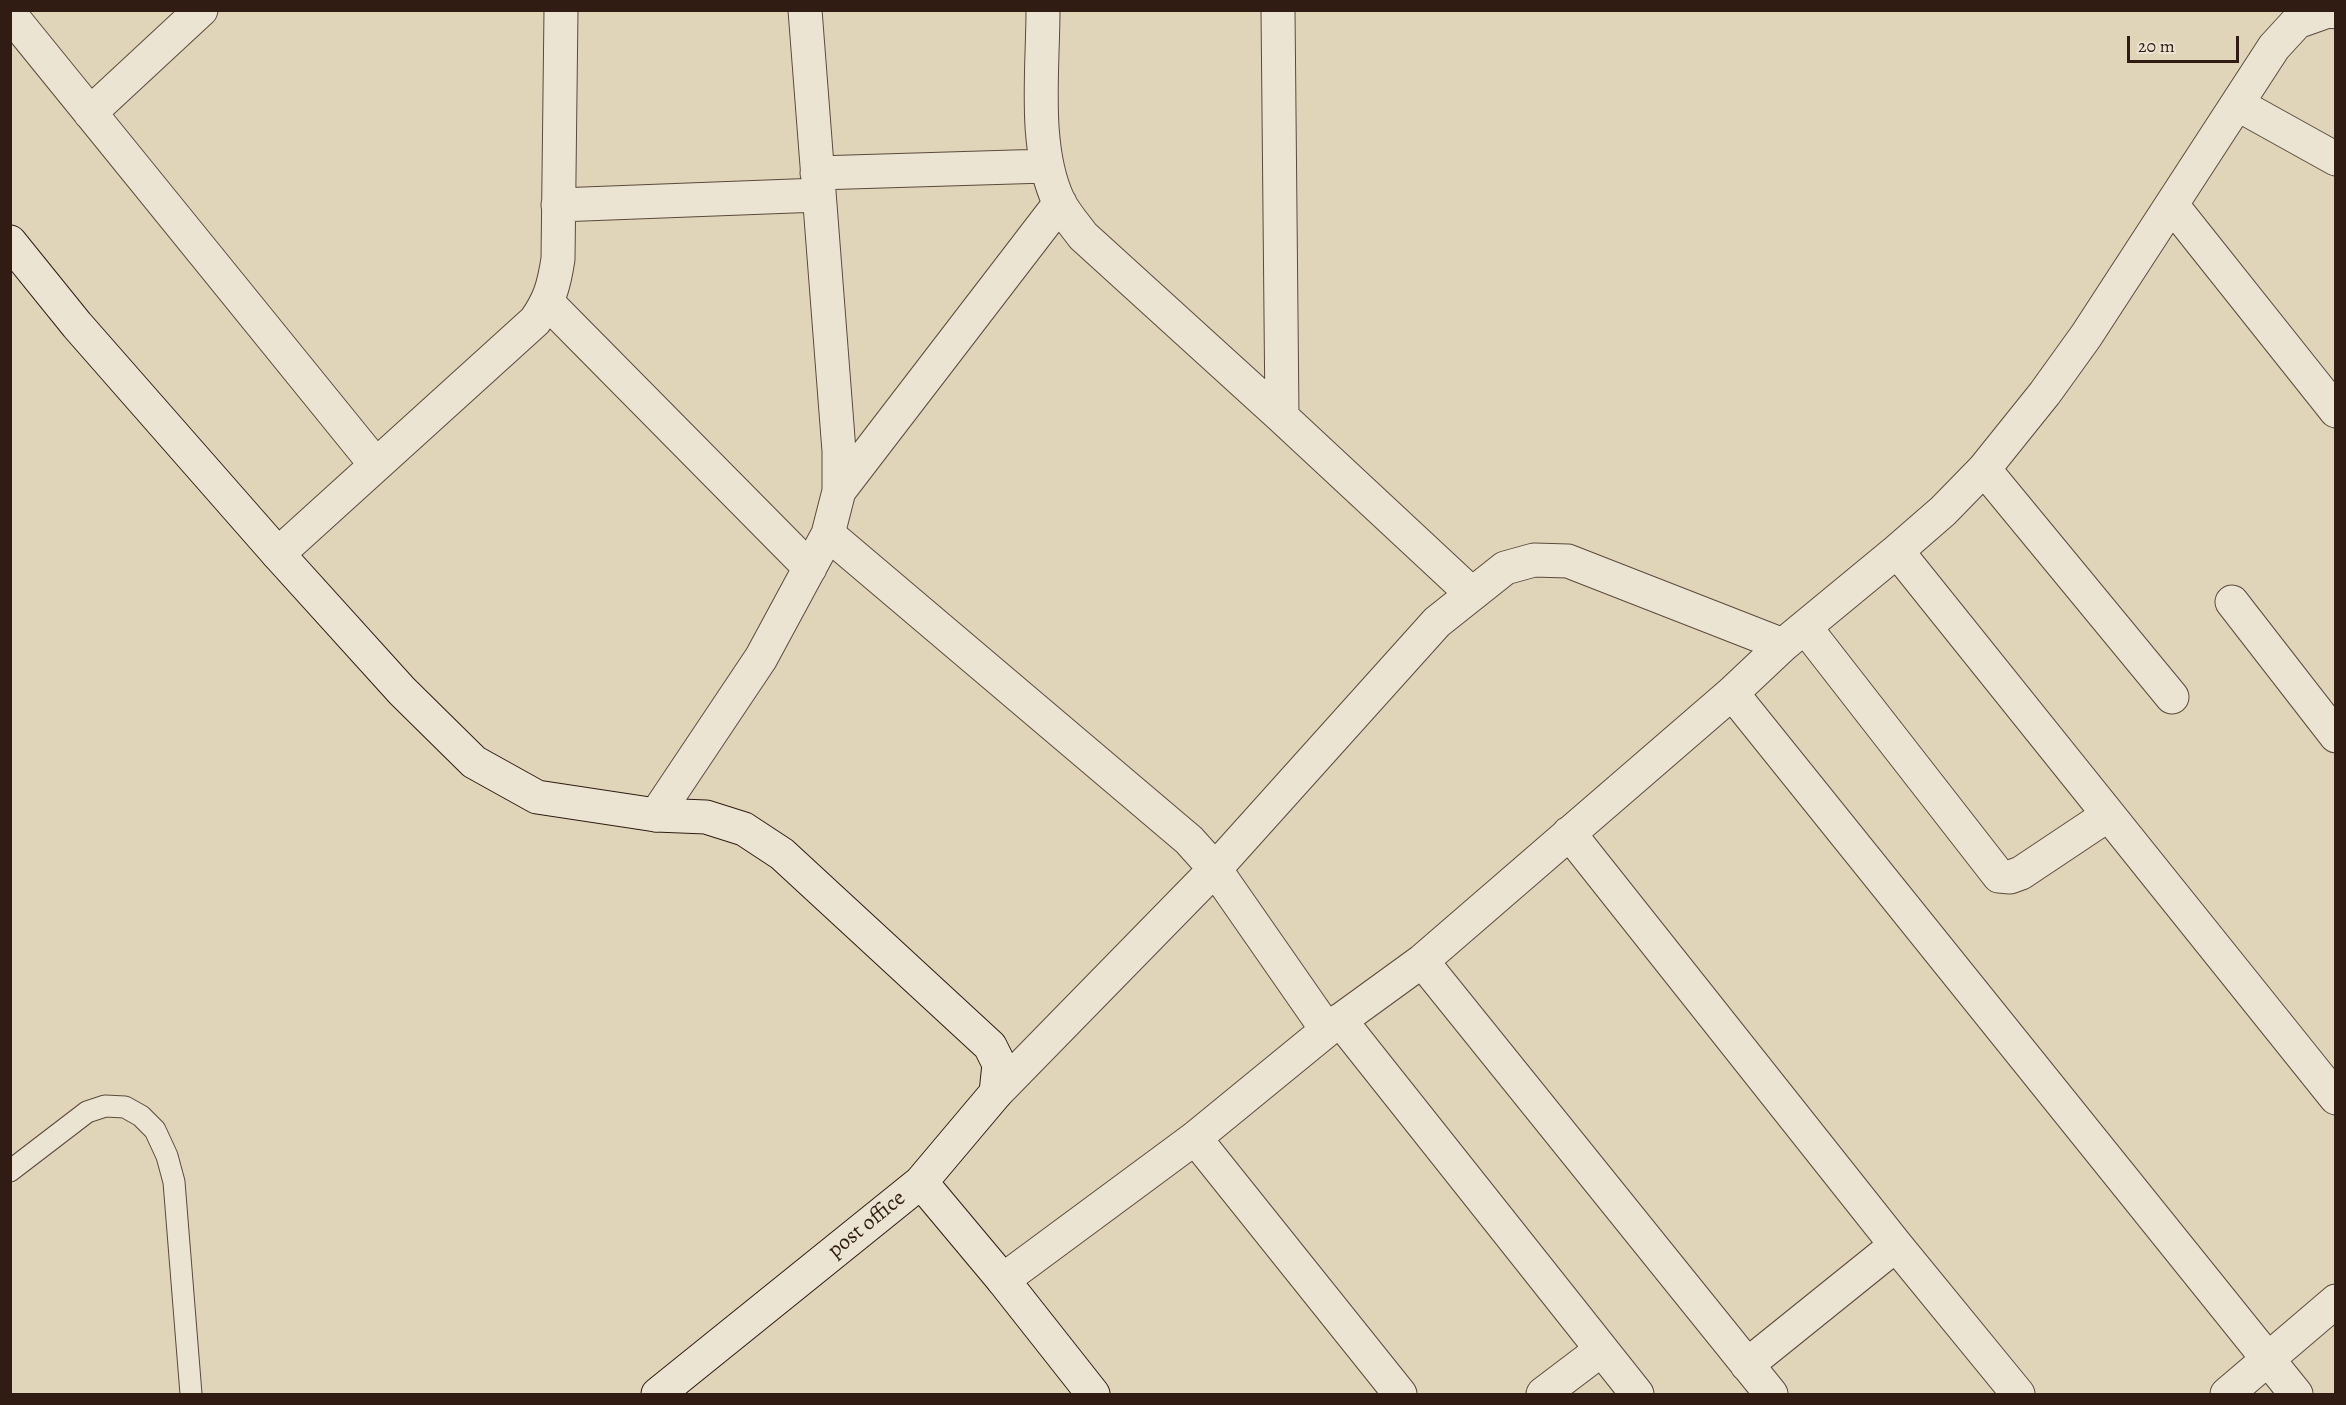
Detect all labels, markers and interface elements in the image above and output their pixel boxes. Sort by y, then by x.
scale bar [2130,24,2242,62]
text: 20 m [2138,34,2175,58]
street label: post office [823,1186,911,1264]

